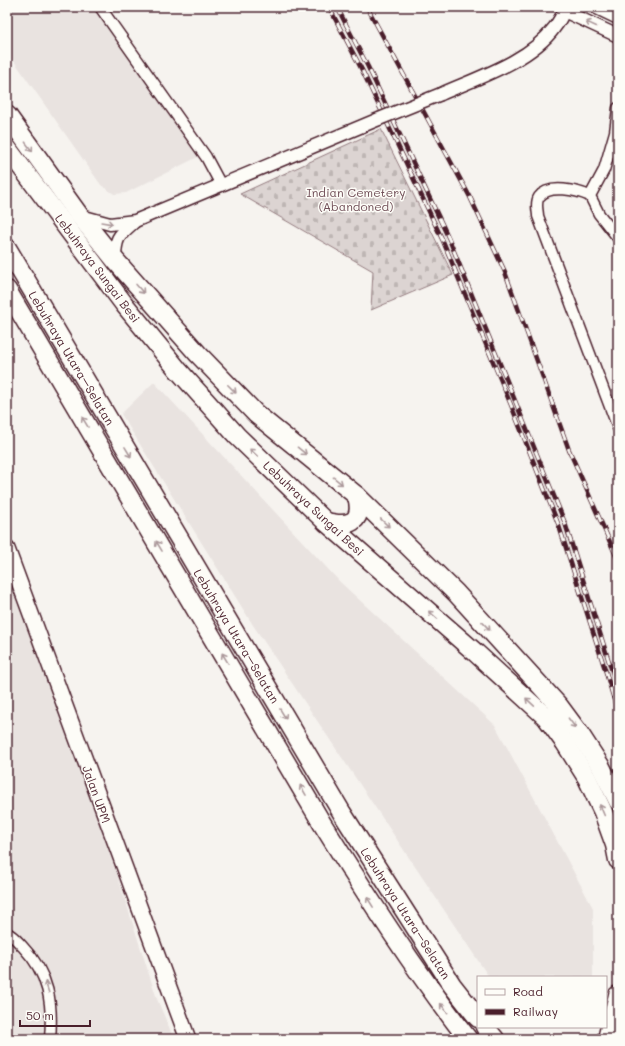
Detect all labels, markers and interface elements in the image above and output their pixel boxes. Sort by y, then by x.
one-way arrow [585,20,597,27]
one-way arrow [25,142,33,153]
park label: Indian Cemetery (Abandoned) [306,184,406,214]
street label: Lebuhraya Sungai Besi [52,210,144,326]
one-way arrow [100,219,113,227]
one-way arrow [136,284,145,295]
street label: Lebuhraya Utara–Selatan [25,288,119,428]
one-way arrow [227,384,237,394]
one-way arrow [80,416,88,428]
one-way arrow [124,446,132,458]
one-way arrow [296,447,307,456]
one-way arrow [249,448,259,458]
street label: Lebuhraya Sungai Besi [260,457,368,559]
one-way arrow [333,477,344,485]
one-way arrow [380,519,390,528]
one-way arrow [154,540,162,552]
street label: Lebuhraya Utara–Selatan [190,566,284,706]
one-way arrow [428,611,439,620]
one-way arrow [481,621,491,631]
one-way arrow [221,652,229,664]
one-way arrow [525,698,535,707]
one-way arrow [280,708,288,720]
one-way arrow [568,717,576,728]
street label: Jalan UPM [79,763,115,825]
one-way arrow [299,784,307,796]
one-way arrow [598,804,605,816]
street label: Lebuhraya Utara–Selatan [357,844,455,982]
one-way arrow [366,896,374,908]
legend [477,976,607,1028]
one-way arrow [43,980,50,993]
text: Road [513,983,543,999]
scale bar [20,1002,90,1028]
one-way arrow [440,1003,449,1014]
text: Railway [513,1003,558,1019]
text: 50 m [26,1007,54,1023]

